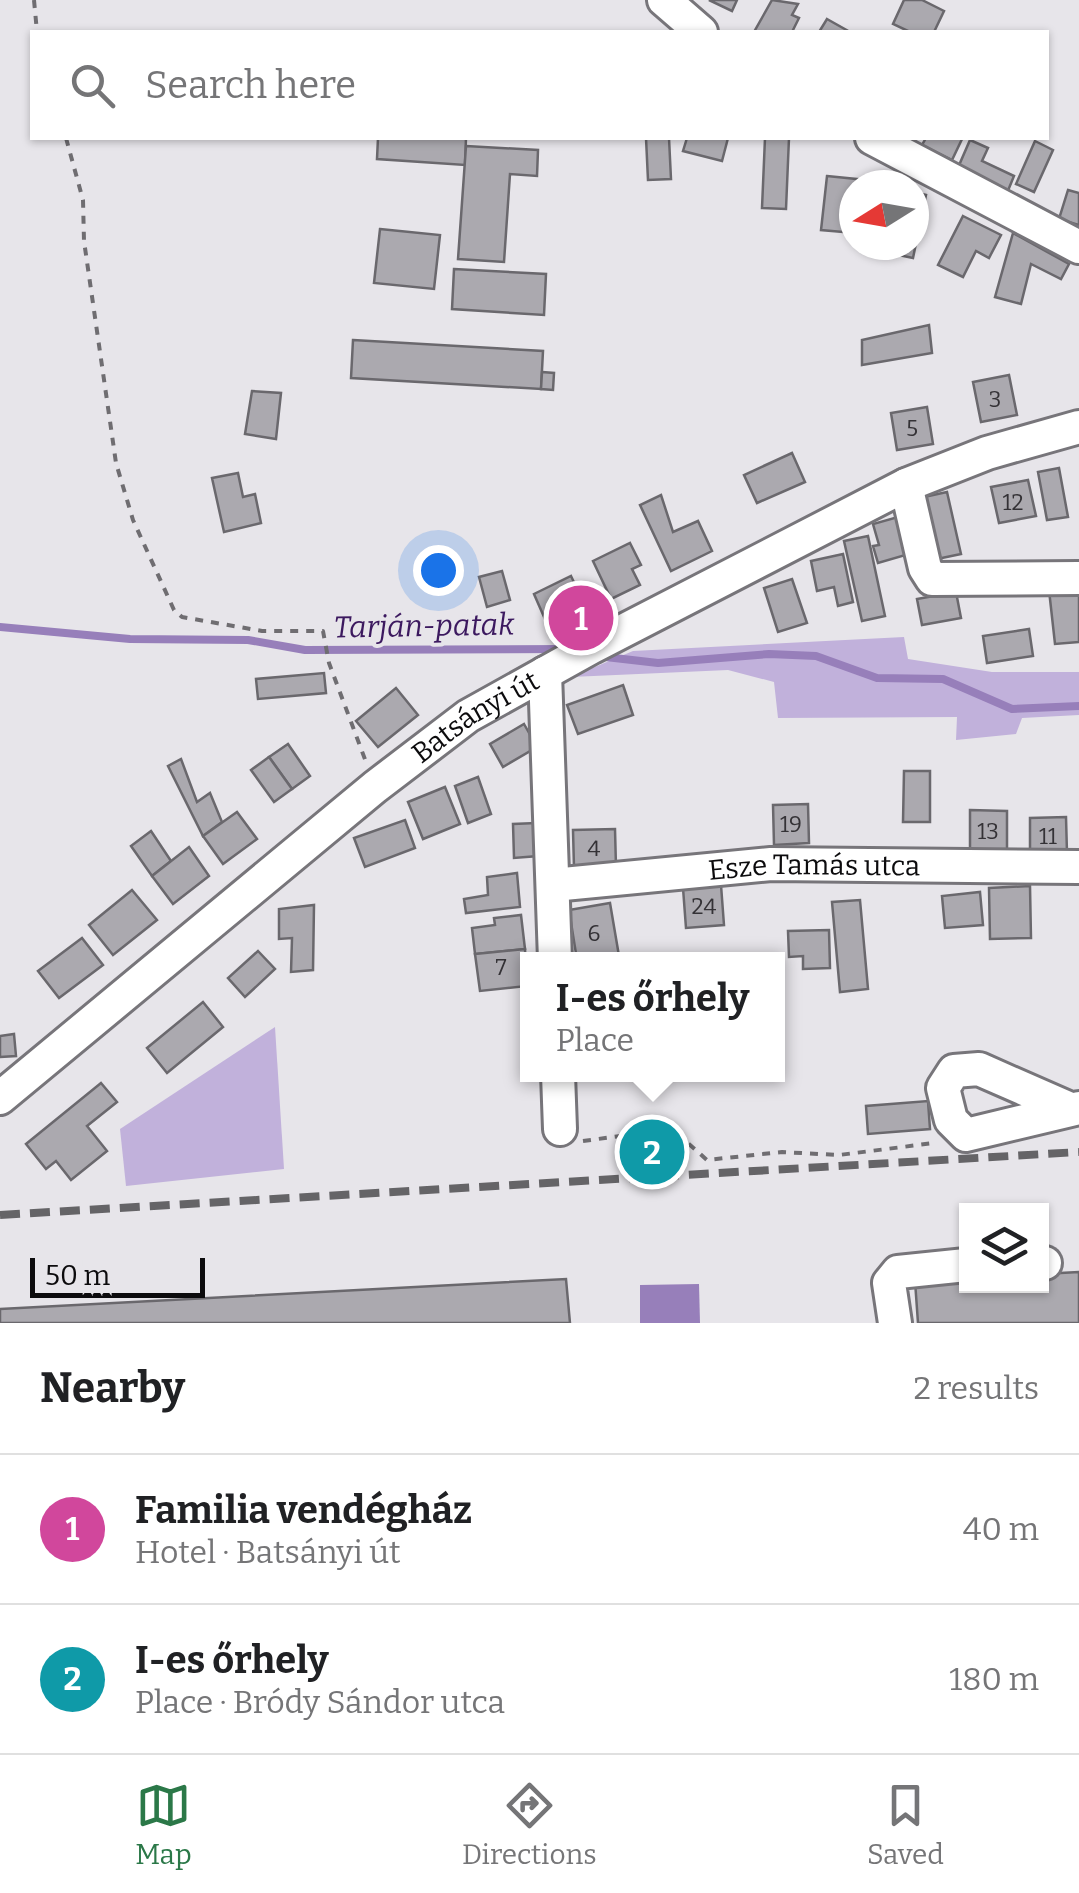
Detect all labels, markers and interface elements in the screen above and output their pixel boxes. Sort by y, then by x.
search box [30,30,1049,140]
icon: search [65,58,120,113]
text: Search here [145,62,356,108]
north arrow [839,170,929,260]
house number: 3 [989,386,1001,413]
house number: 5 [906,415,918,442]
house number: 12 [1003,489,1023,516]
your location [413,545,464,596]
pin: 1 [548,580,614,656]
water label: Tarján-patak [333,606,515,646]
street label: Batsányi út [406,664,544,770]
house number: 19 [780,811,802,838]
house number: 13 [977,818,999,845]
house number: 11 [1039,823,1057,850]
house number: 4 [588,835,601,862]
street label: Esze Tamás utca [707,848,920,887]
house number: 24 [692,893,717,920]
house number: 6 [588,920,600,947]
popup [520,952,785,1082]
house number: 7 [495,954,507,981]
text: I-es őrhely [556,975,749,1021]
text: Place [556,1021,634,1059]
pin: 2 [620,1114,684,1190]
map controls [959,1203,1049,1293]
button: layers [959,1203,1049,1293]
scale bar [30,1253,205,1298]
text: 50 m [45,1259,110,1292]
text: Nearby [40,1363,185,1413]
text: 2 results [913,1369,1039,1407]
text: Familia vendégház [135,1487,472,1533]
text: 1 [66,1510,79,1548]
text: 40 m [963,1510,1039,1548]
text: Hotel · Batsányi út [135,1533,401,1571]
text: I-es őrhely [135,1637,329,1683]
text: 2 [63,1660,82,1698]
text: 180 m [949,1660,1039,1698]
text: Place · Bródy Sándor utca [135,1683,505,1721]
tab: Map [135,1778,192,1871]
tab: Directions [462,1778,597,1871]
tab: Saved [867,1778,944,1871]

